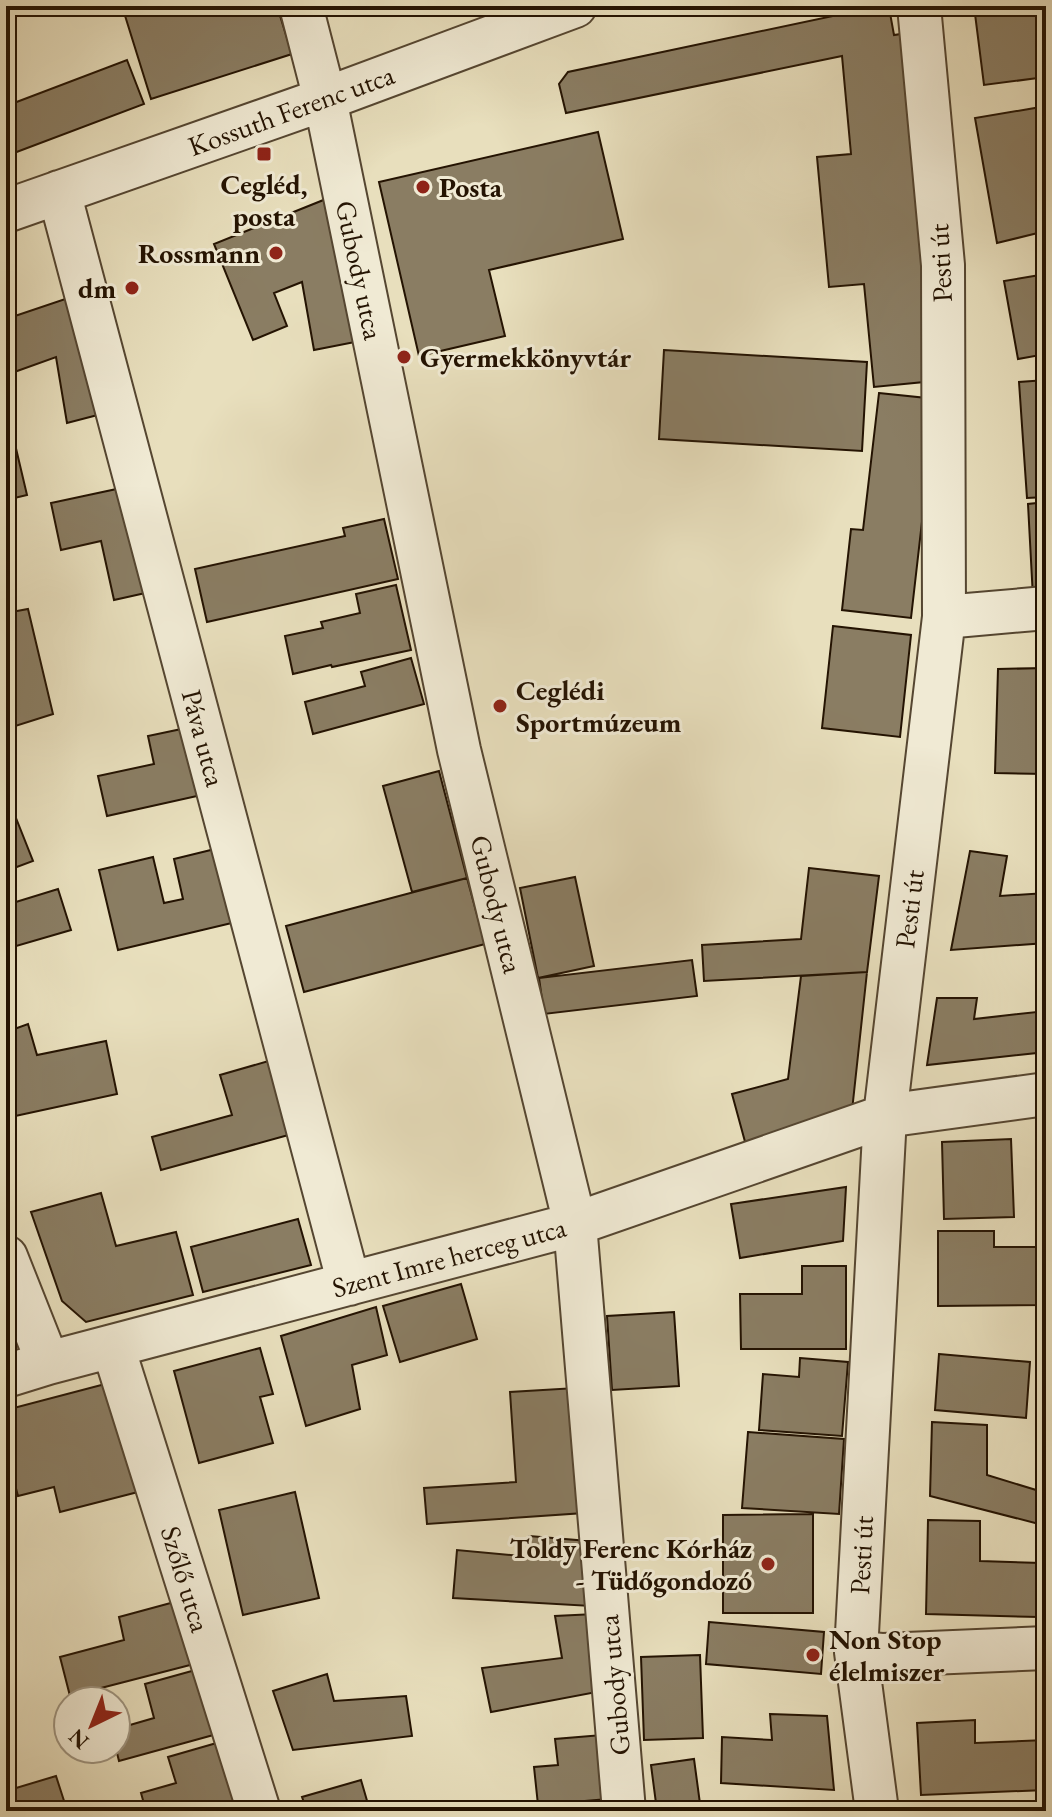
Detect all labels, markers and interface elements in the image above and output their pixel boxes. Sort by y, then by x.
street label: Kossuth Ferenc utca [183,56,400,164]
marker: Cegléd, posta [255,145,273,163]
place label: Cegléd, posta [220,166,308,234]
place label: Posta [439,169,503,205]
marker: Posta [414,178,432,196]
street label: Gubody utca [328,197,392,344]
street label: Pesti út [920,222,960,303]
place label: Rossmann [138,235,260,271]
marker: Rossmann [267,244,285,262]
place label: dm [78,270,116,306]
marker: dm [123,279,141,297]
place label: Gyermekkönyvtár [420,339,632,375]
marker: Gyermekkönyvtár [395,348,413,366]
place label: Ceglédi Sportmúzeum [516,672,682,740]
street label: Páva utca [174,686,234,791]
marker: Ceglédi Sportmúzeum [491,697,509,715]
street label: Gubody utca [462,831,532,978]
street label: Pesti út [886,867,932,950]
street label: Szent Imre herceg utca [328,1208,571,1306]
street label: Pesti út [841,1514,881,1595]
street label: Szőlő utca [153,1522,219,1637]
place label: Toldy Ferenc Kórház - Tüdőgondozó [510,1530,752,1598]
marker: Toldy Ferenc Kórház - Tüdőgondozó [759,1555,777,1573]
street label: Gubody utca [590,1612,638,1757]
place label: Non Stop élelmiszer [829,1621,945,1689]
marker: Non Stop élelmiszer [804,1646,822,1664]
north arrow [52,1685,132,1765]
text: N [62,1722,95,1756]

